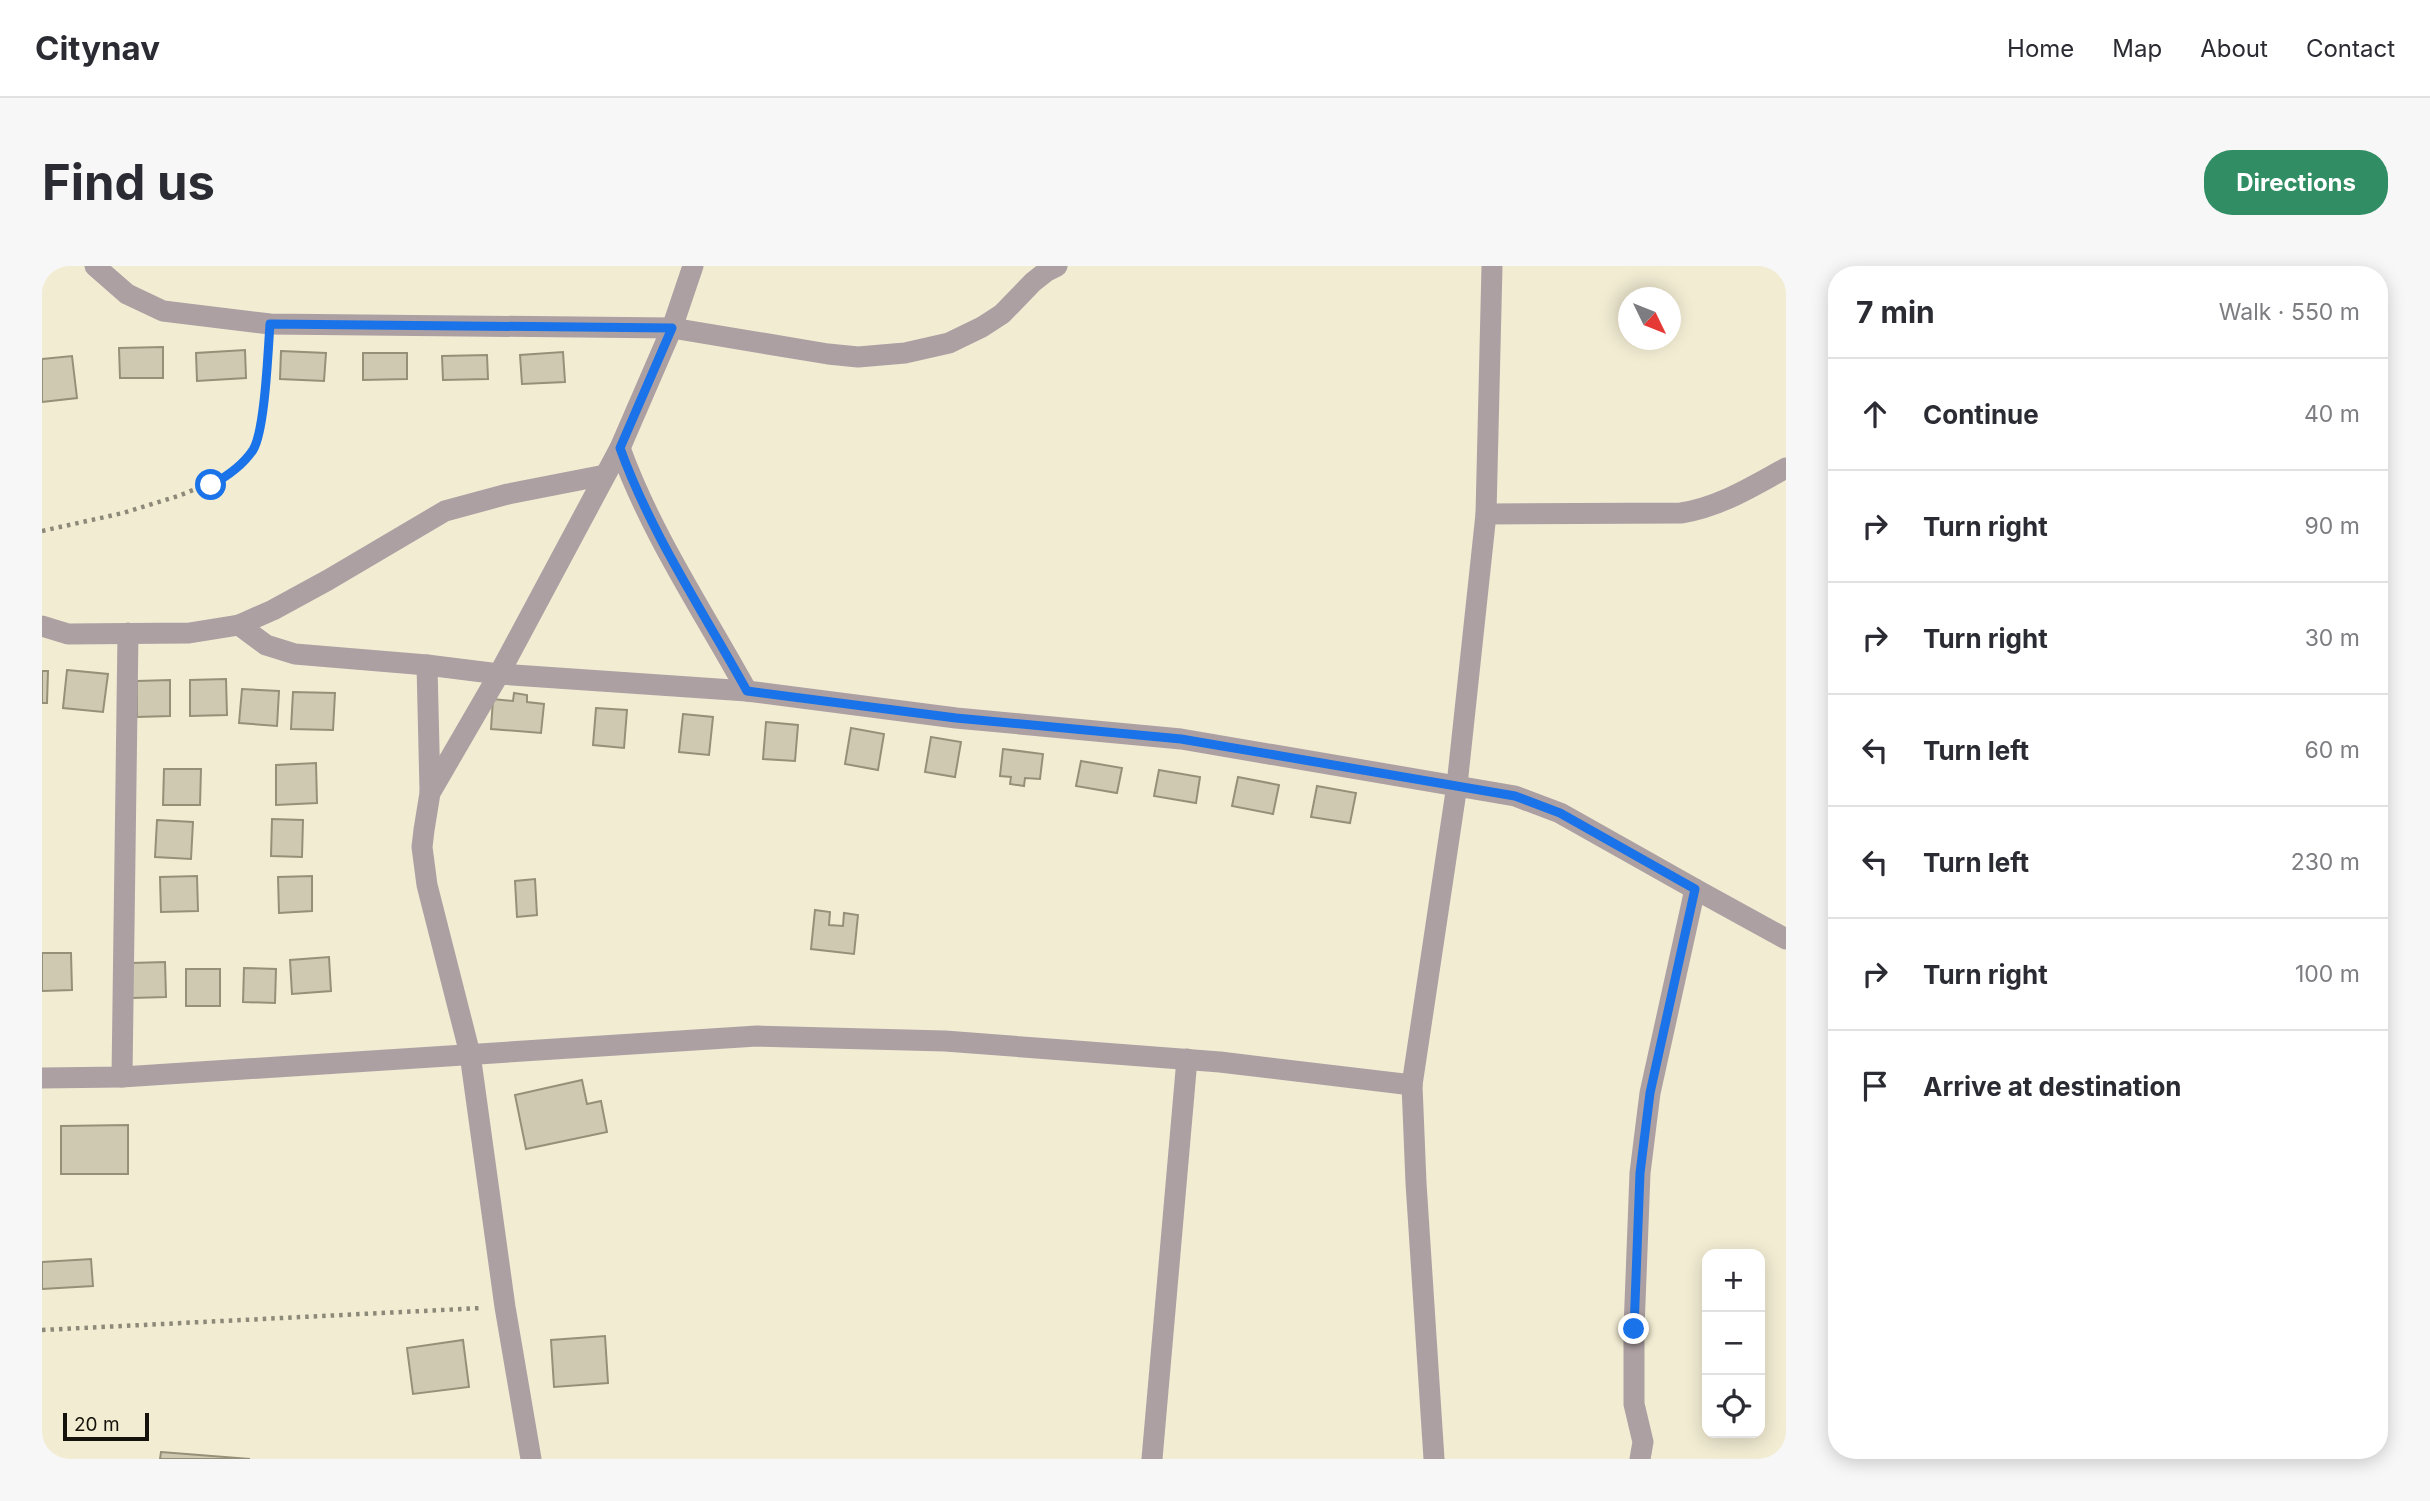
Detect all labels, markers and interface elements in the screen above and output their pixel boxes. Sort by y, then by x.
text: Citynav [35,28,160,68]
text: Home [2007,34,2074,63]
text: Map [2112,34,2162,63]
text: About [2200,34,2268,63]
text: Contact [2306,34,2395,63]
button: Directions [2204,150,2388,215]
text: Find us [42,153,215,212]
north arrow [1618,287,1681,350]
text: 7 min [1856,294,1935,330]
text: Walk · 550 m [2219,298,2360,326]
icon: ahead [1856,395,1894,433]
text: Continue [1923,399,2039,430]
text: 40 m [2304,400,2360,428]
route start [195,469,226,500]
icon: right [1856,507,1894,545]
text: Turn right [1923,511,2048,542]
text: 90 m [2305,512,2360,540]
icon: right [1856,619,1894,657]
text: Turn right [1923,623,2048,654]
text: 30 m [2305,624,2360,652]
icon: left [1856,731,1894,769]
text: Turn left [1923,735,2029,766]
text: 60 m [2305,736,2360,764]
icon: left [1856,843,1894,881]
text: Turn left [1923,847,2029,878]
text: 230 m [2291,848,2360,876]
icon: right [1856,955,1894,993]
text: Turn right [1923,959,2048,990]
text: 100 m [2295,960,2360,988]
icon: arrive [1856,1067,1894,1105]
text: Arrive at destination [1923,1071,2182,1102]
map controls [1702,1249,1765,1438]
button: + [1702,1249,1765,1312]
button: − [1702,1312,1765,1375]
route end [1618,1313,1649,1344]
button: locate [1702,1375,1765,1438]
scale bar [63,1410,149,1442]
text: 20 m [74,1413,120,1436]

